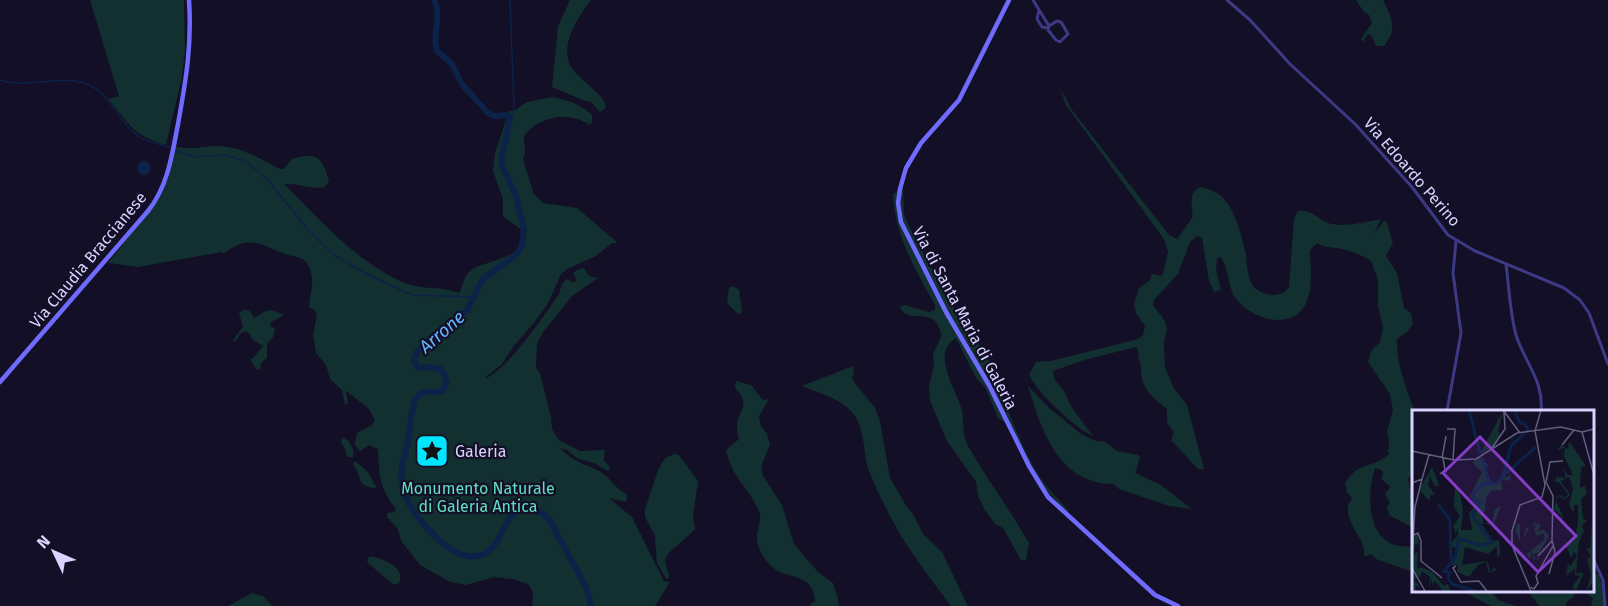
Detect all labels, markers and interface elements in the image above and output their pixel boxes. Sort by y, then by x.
street label: Via Edoardo Perino [1360,114,1464,230]
street label: Via Claudia Braccianese [26,188,150,332]
street label: Via di Santa Maria di Galeria [909,223,1021,413]
water label: Arrone [414,306,469,359]
inset map [1412,410,1593,591]
place icon: Galeria [414,433,450,469]
place label: Galeria [455,442,506,461]
park label: Monumento Naturale di Galeria Antica [401,479,555,516]
north arrow [24,522,84,582]
text: N [33,532,54,552]

